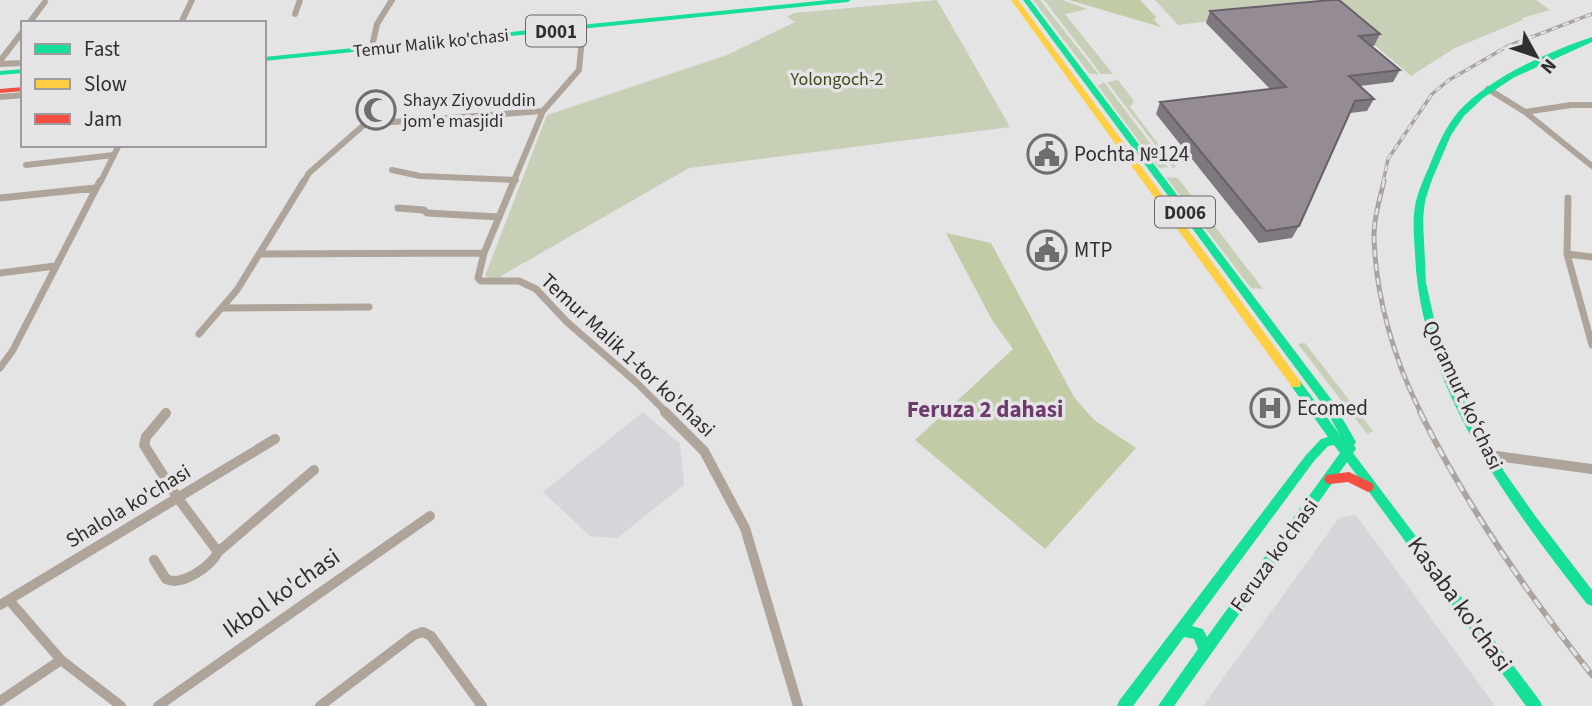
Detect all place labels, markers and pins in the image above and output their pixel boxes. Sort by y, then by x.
place label: Shayx Ziyovuddin jom'e masjidi [402,88,536,134]
mosque icon: Shayx Ziyovuddin jom'e masjidi [355,89,397,131]
public building icon: Pochta №124 [1026,133,1068,175]
place label: Pochta №124 [1074,139,1189,169]
public building icon: MTP [1026,229,1068,271]
place label: MTP [1074,235,1112,265]
hospital icon: Ecomed [1249,387,1291,429]
place label: Ecomed [1297,393,1368,423]

